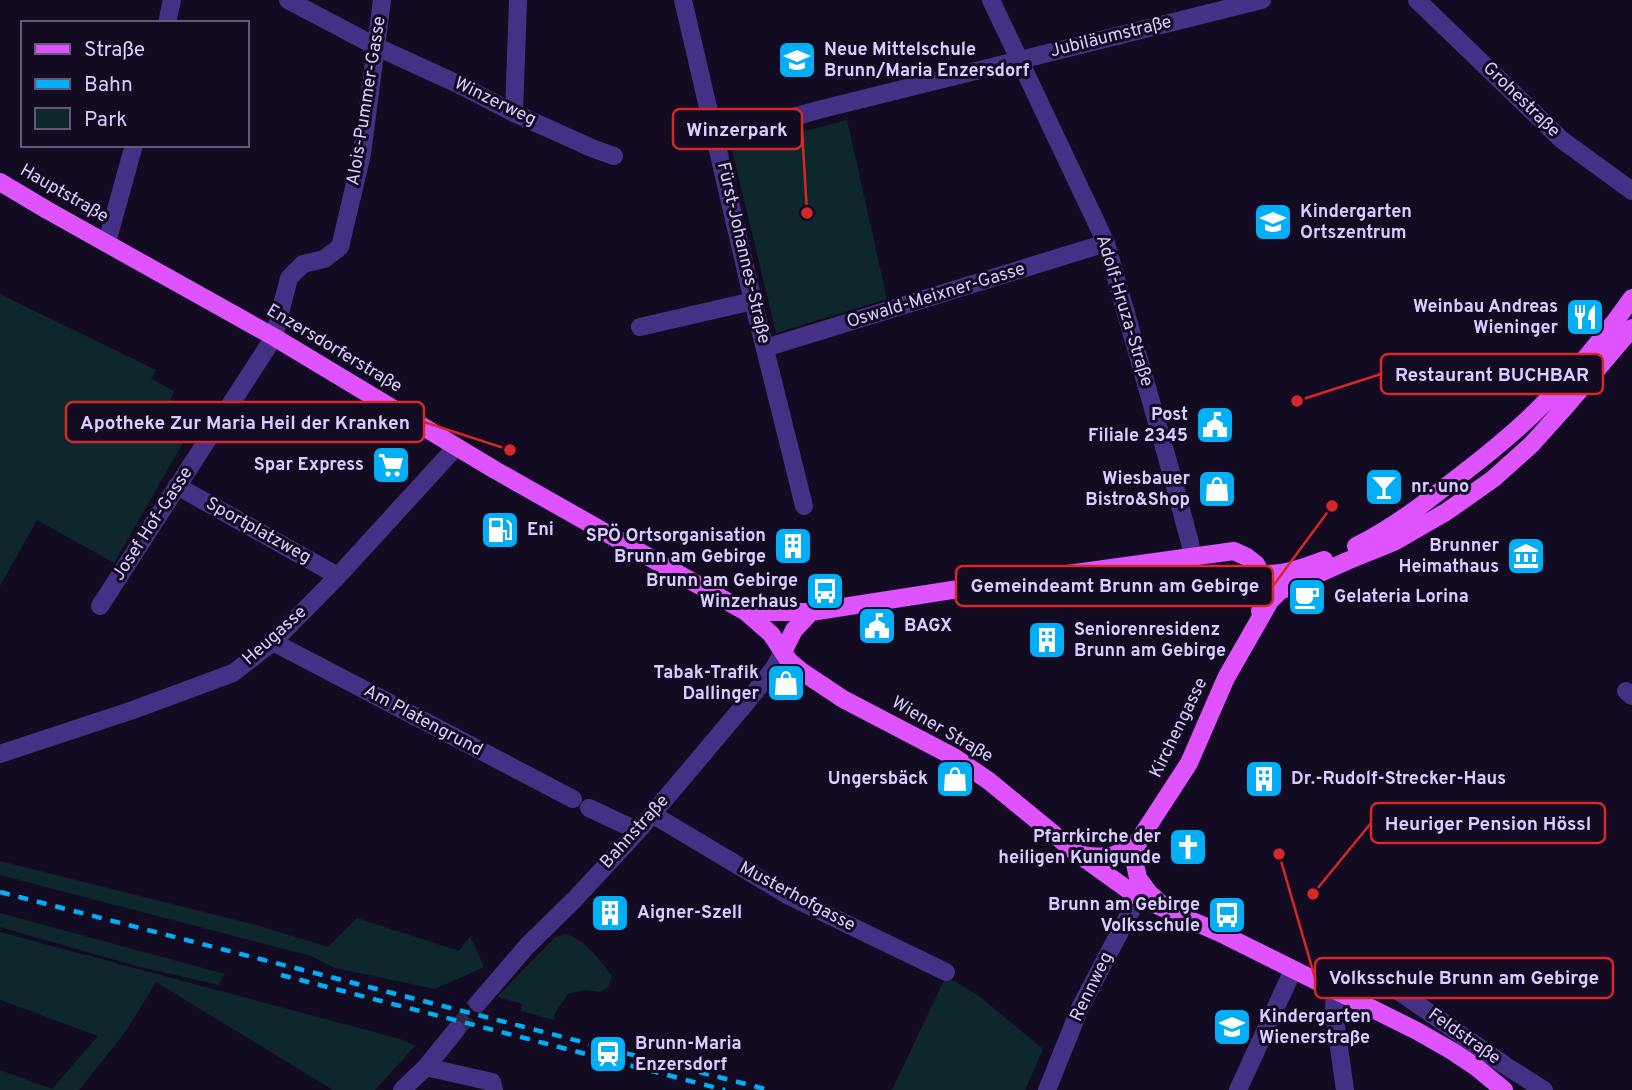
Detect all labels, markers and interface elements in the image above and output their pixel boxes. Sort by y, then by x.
street label: Jubiläumstraße [1048,11,1174,63]
street label: Alois-Pummer-Gasse [342,15,392,187]
legend [21,21,248,147]
text: Straße [84,37,145,64]
school or university icon: Neue Mittelschule Brunn/Maria Enzersdorf [776,39,818,81]
place label: Neue Mittelschule Brunn/Maria Enzersdorf [824,39,1030,83]
street label: Grohestraße [1477,57,1565,143]
text: Bahn [84,72,133,99]
street label: Winzerweg [450,72,540,132]
text: Park [84,107,127,134]
callout: Winzerpark [673,109,802,149]
text: Winzerpark [686,119,788,143]
street label: Hauptstraße [16,159,112,229]
street label: Fürst-Johannes-Straße [711,160,775,346]
school or university icon: Kindergarten Ortszentrum [1252,201,1294,243]
place label: Kindergarten Ortszentrum [1300,201,1412,245]
street label: Adolf-Hruza-Straße [1090,232,1158,390]
street label: Oswald-Meixner-Gasse [844,258,1028,334]
place label: Weinbau Andreas Wieninger [1413,296,1558,340]
restaurant icon: Weinbau Andreas Wieninger [1564,296,1606,338]
street label: Enzersdorferstraße [262,299,406,399]
callout: Restaurant BUCHBAR [1381,354,1603,394]
text: Restaurant BUCHBAR [1395,364,1589,388]
callout: Apotheke Zur Maria Heil der Kranken [66,402,424,442]
place label: Post Filiale 2345 [1088,404,1188,448]
public building icon: Post Filiale 2345 [1194,404,1236,446]
text: Apotheke Zur Maria Heil der Kranken [80,412,410,436]
supermarket icon: Spar Express [370,444,412,486]
place label: Spar Express [254,454,364,477]
street label: Josef Hof-Gasse [108,463,198,585]
bar icon: nr. uno [1363,466,1405,508]
place label: Wiesbauer Bistro&Shop [1085,468,1190,512]
shop icon: Wiesbauer Bistro&Shop [1196,468,1238,510]
place label: nr. uno [1411,476,1469,499]
street label: Sportplatzweg [201,493,315,569]
fuel station icon: Eni [479,509,521,551]
place label: Eni [527,519,554,542]
place label: SPÖ Ortsorganisation Brunn am Gebirge [586,523,766,569]
building icon: SPÖ Ortsorganisation Brunn am Gebirge [772,525,814,567]
place label: Brunner Heimathaus [1398,535,1499,579]
museum icon: Brunner Heimathaus [1505,535,1547,577]
callout: Gemeindeamt Brunn am Gebirge [956,566,1273,606]
place label: Brunn am Gebirge Winzerhaus [646,570,798,614]
bus stop icon: Brunn am Gebirge Winzerhaus [804,570,846,612]
text: Gemeindeamt Brunn am Gebirge [971,575,1259,599]
cafe icon: Gelateria Lorina [1286,576,1328,618]
place label: Gelateria Lorina [1334,586,1469,609]
street label: Heugasse [238,601,312,671]
public building icon: BAGX [856,605,898,647]
place label: BAGX [904,615,952,638]
building icon: Seniorenresidenz Brunn am Gebirge [1026,619,1068,661]
place label: Seniorenresidenz Brunn am Gebirge [1074,619,1226,663]
place label: Tabak-Trafik Dallinger [654,662,759,706]
shop icon: Tabak-Trafik Dallinger [765,662,807,704]
street label: Kirchengasse [1145,674,1213,782]
street label: Am Platengrund [359,680,487,762]
street label: Wiener Straße [887,692,997,768]
shop icon: Ungersbäck [934,758,976,800]
building icon: Dr.-Rudolf-Strecker-Haus [1243,758,1285,800]
place label: Ungersbäck [828,768,928,791]
place label: Dr.-Rudolf-Strecker-Haus [1291,768,1506,791]
street label: Bahnstraße [596,790,674,874]
callout: Heuriger Pension Hössl [1371,803,1605,843]
text: Heuriger Pension Hössl [1385,813,1591,837]
place label: Pfarrkirche der heiligen Kunigunde [998,826,1161,870]
church icon: Pfarrkirche der heiligen Kunigunde [1167,826,1209,868]
street label: Musterhofgasse [735,857,859,937]
building icon: Aigner-Szell [589,892,631,934]
place label: Brunn am Gebirge Volksschule [1048,894,1200,938]
bus stop icon: Brunn am Gebirge Volksschule [1206,894,1248,936]
place label: Aigner-Szell [637,902,742,925]
street label: Rennweg [1065,948,1119,1026]
callout: Volksschule Brunn am Gebirge [1315,958,1613,998]
text: Volksschule Brunn am Gebirge [1329,967,1599,991]
street label: Feldstraße [1423,1004,1505,1070]
school or university icon: Kindergarten Wienerstraße [1211,1006,1253,1048]
place label: Kindergarten Wienerstraße [1259,1006,1371,1050]
station icon: Brunn-Maria Enzersdorf [587,1033,629,1075]
place label: Brunn-Maria Enzersdorf [635,1033,742,1077]

